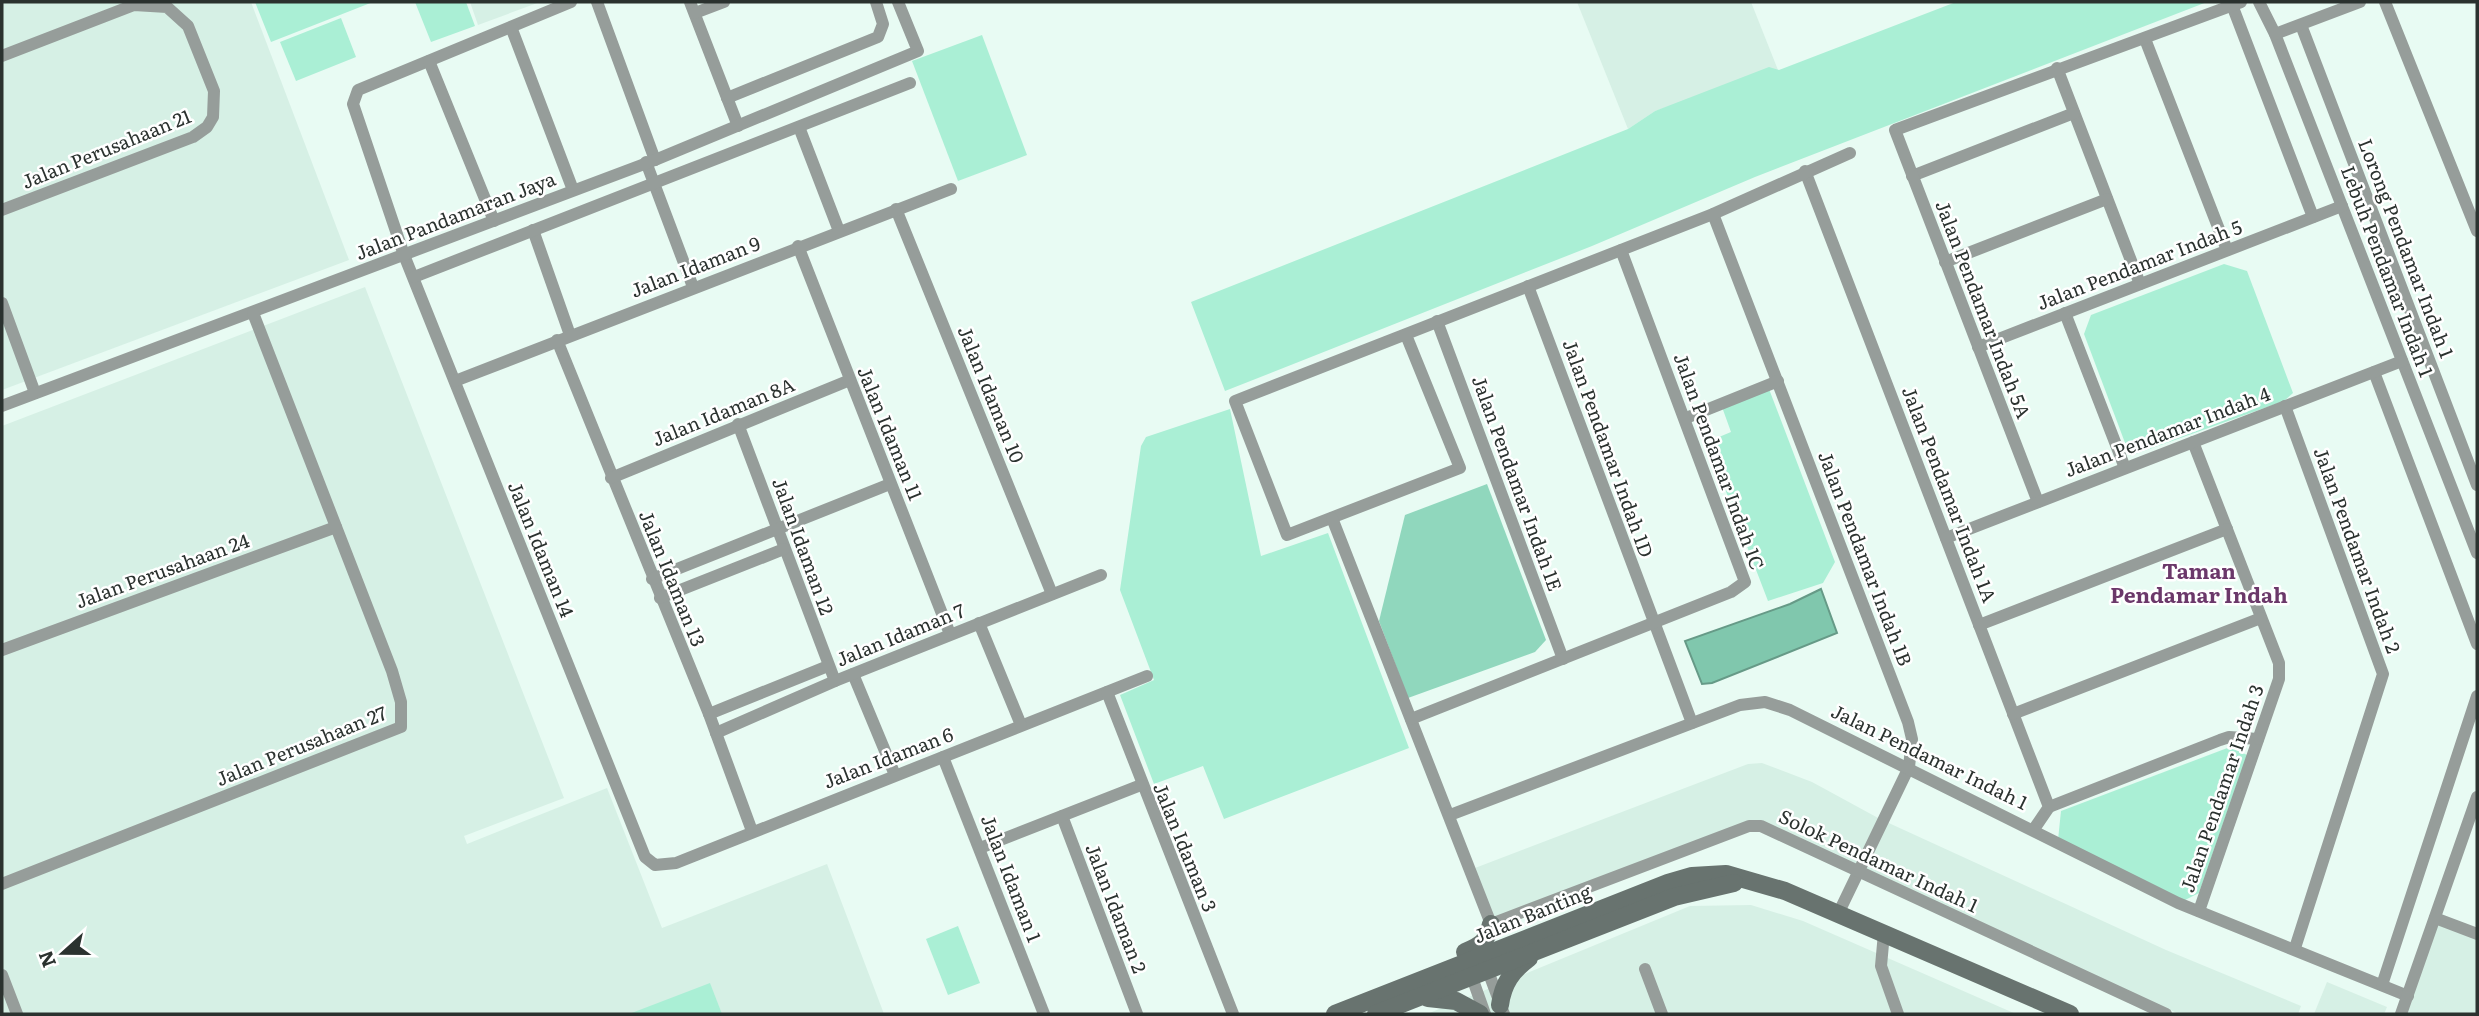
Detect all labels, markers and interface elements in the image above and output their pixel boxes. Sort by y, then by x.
street label: Jalan Perusahaan 21 [17,101,195,195]
street label: Lorong Pendamar Indah 1 [2352,134,2462,362]
street label: Lebuh Pendamar Indah 1 [2335,161,2441,381]
street label: Jalan Pandamaran Jaya [351,164,560,266]
street label: Jalan Pendamar Indah 5A [1929,196,2039,422]
street label: Jalan Pendamar Indah 5 [2032,212,2246,316]
street label: Jalan Idaman 9 [626,228,764,304]
street label: Jalan Idaman 10 [952,321,1032,467]
street label: Jalan Pendamar Indah 1D [1556,335,1662,561]
street label: Jalan Pendamar Indah 1C [1668,349,1772,573]
street label: Jalan Idaman 11 [851,362,931,505]
street label: Jalan Idaman 8A [648,370,798,452]
street label: Jalan Pendamar Indah 1E [1466,371,1570,595]
street label: Jalan Pendamar Indah 4 [2060,379,2274,483]
street label: Jalan Pendamar Indah 1A [1896,382,2004,606]
street label: Jalan Pendamar Indah 2 [2308,443,2408,657]
street label: Jalan Pendamar Indah 1B [1812,446,1920,670]
street label: Jalan Idaman 12 [766,473,842,619]
street label: Jalan Idaman 14 [502,477,582,622]
street label: Jalan Idaman 13 [633,506,713,650]
street label: Jalan Perusahaan 24 [71,525,253,614]
district label: Taman Pendamar Indah [2110,554,2288,609]
street label: Jalan Idaman 7 [831,595,969,673]
street label: Jalan Pendamar Indah 3 [2172,680,2270,896]
street label: Jalan Pendamar Indah 1 [1827,696,2033,816]
street label: Jalan Perusahaan 27 [211,698,391,792]
street label: Jalan Idaman 6 [819,719,957,795]
street label: Jalan Idaman 3 [1147,778,1225,916]
street label: Solok Pendamar Indah 1 [1775,801,1984,919]
street label: Jalan Idaman 1 [975,810,1049,946]
street label: Jalan Idaman 2 [1079,839,1155,977]
street label: Jalan Banting [1469,877,1595,949]
north arrow [28,918,98,988]
text: N [30,947,62,972]

